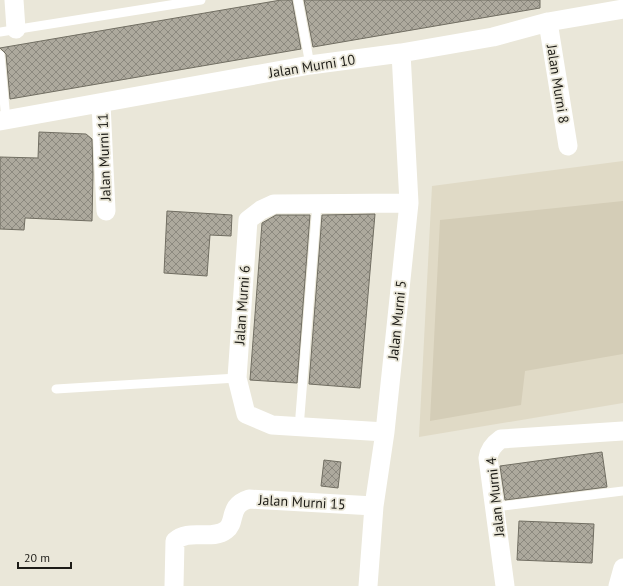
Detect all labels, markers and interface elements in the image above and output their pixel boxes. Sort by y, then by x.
street label: Jalan Murni 8 [543,42,573,125]
street label: Jalan Murni 10 [267,50,357,82]
street label: Jalan Murni 11 [93,113,115,202]
street label: Jalan Murni 6 [230,265,254,346]
street label: Jalan Murni 5 [384,279,410,362]
street label: Jalan Murni 4 [482,456,508,539]
street label: Jalan Murni 15 [257,491,346,513]
scale bar [18,544,71,570]
text: 20 m [24,550,50,565]

